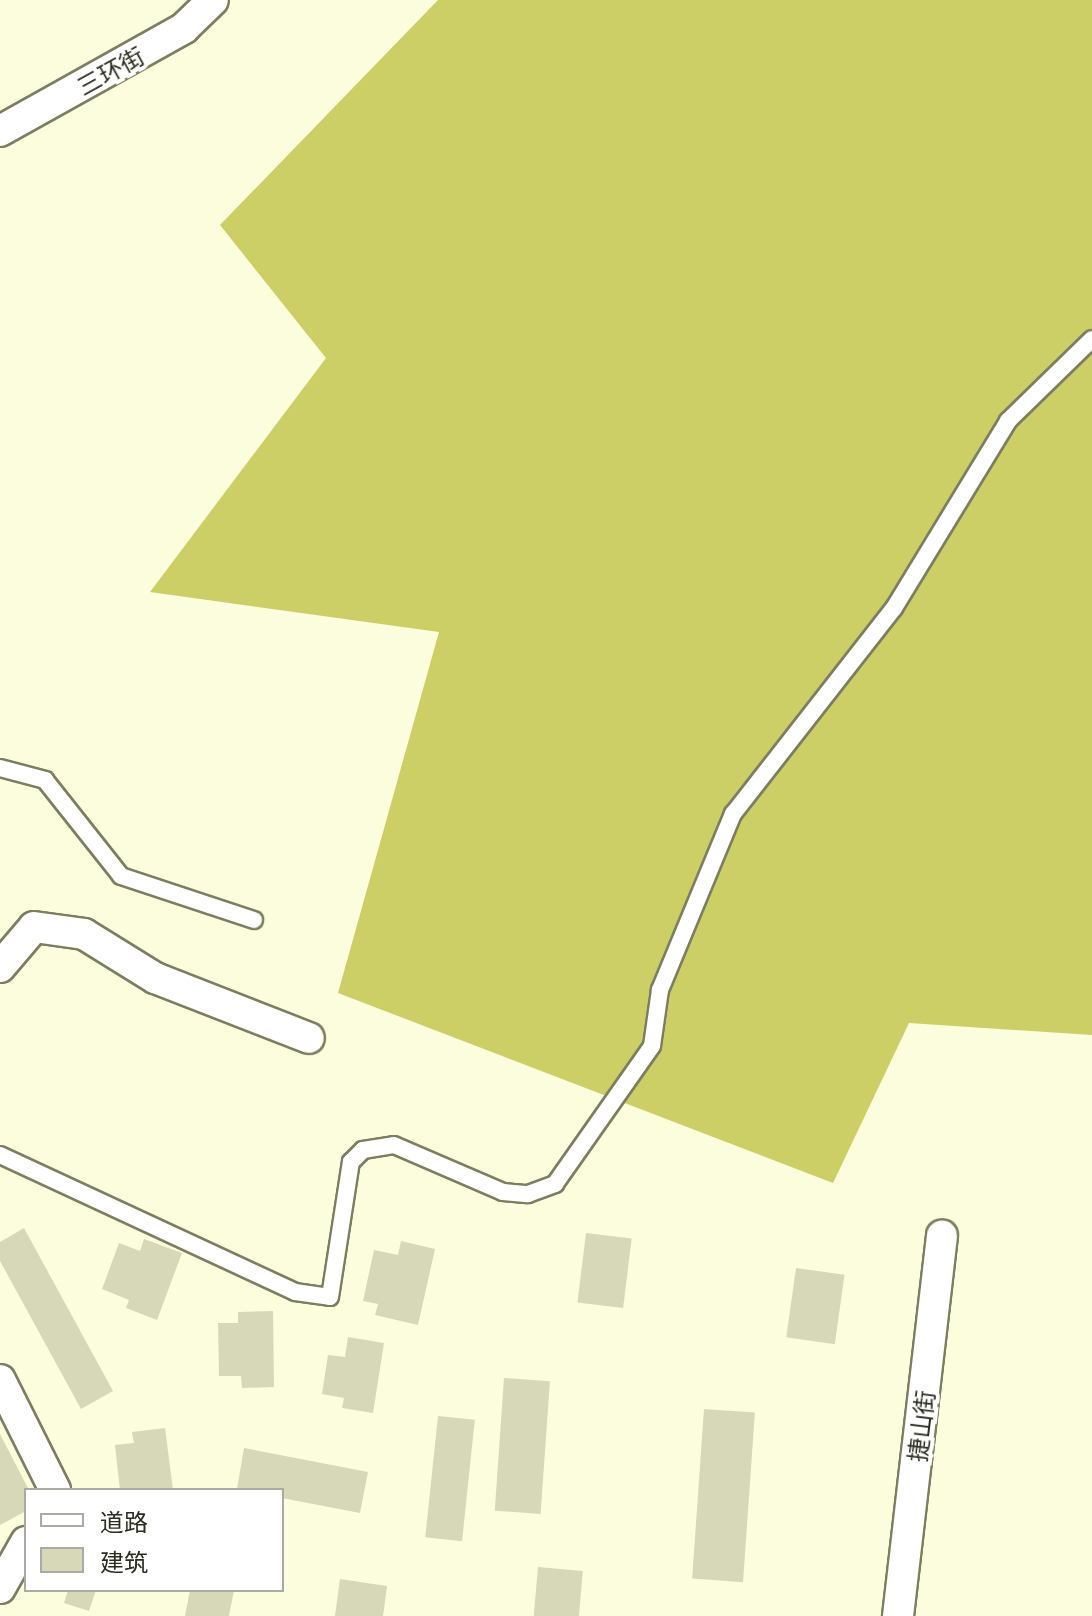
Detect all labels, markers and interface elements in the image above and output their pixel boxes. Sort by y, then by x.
street label: 三环街 [72,40,148,100]
street label: 捷山街 [901,1389,939,1463]
legend [24,1488,284,1592]
text: 道路 [100,1503,148,1538]
text: 建筑 [100,1543,148,1578]

